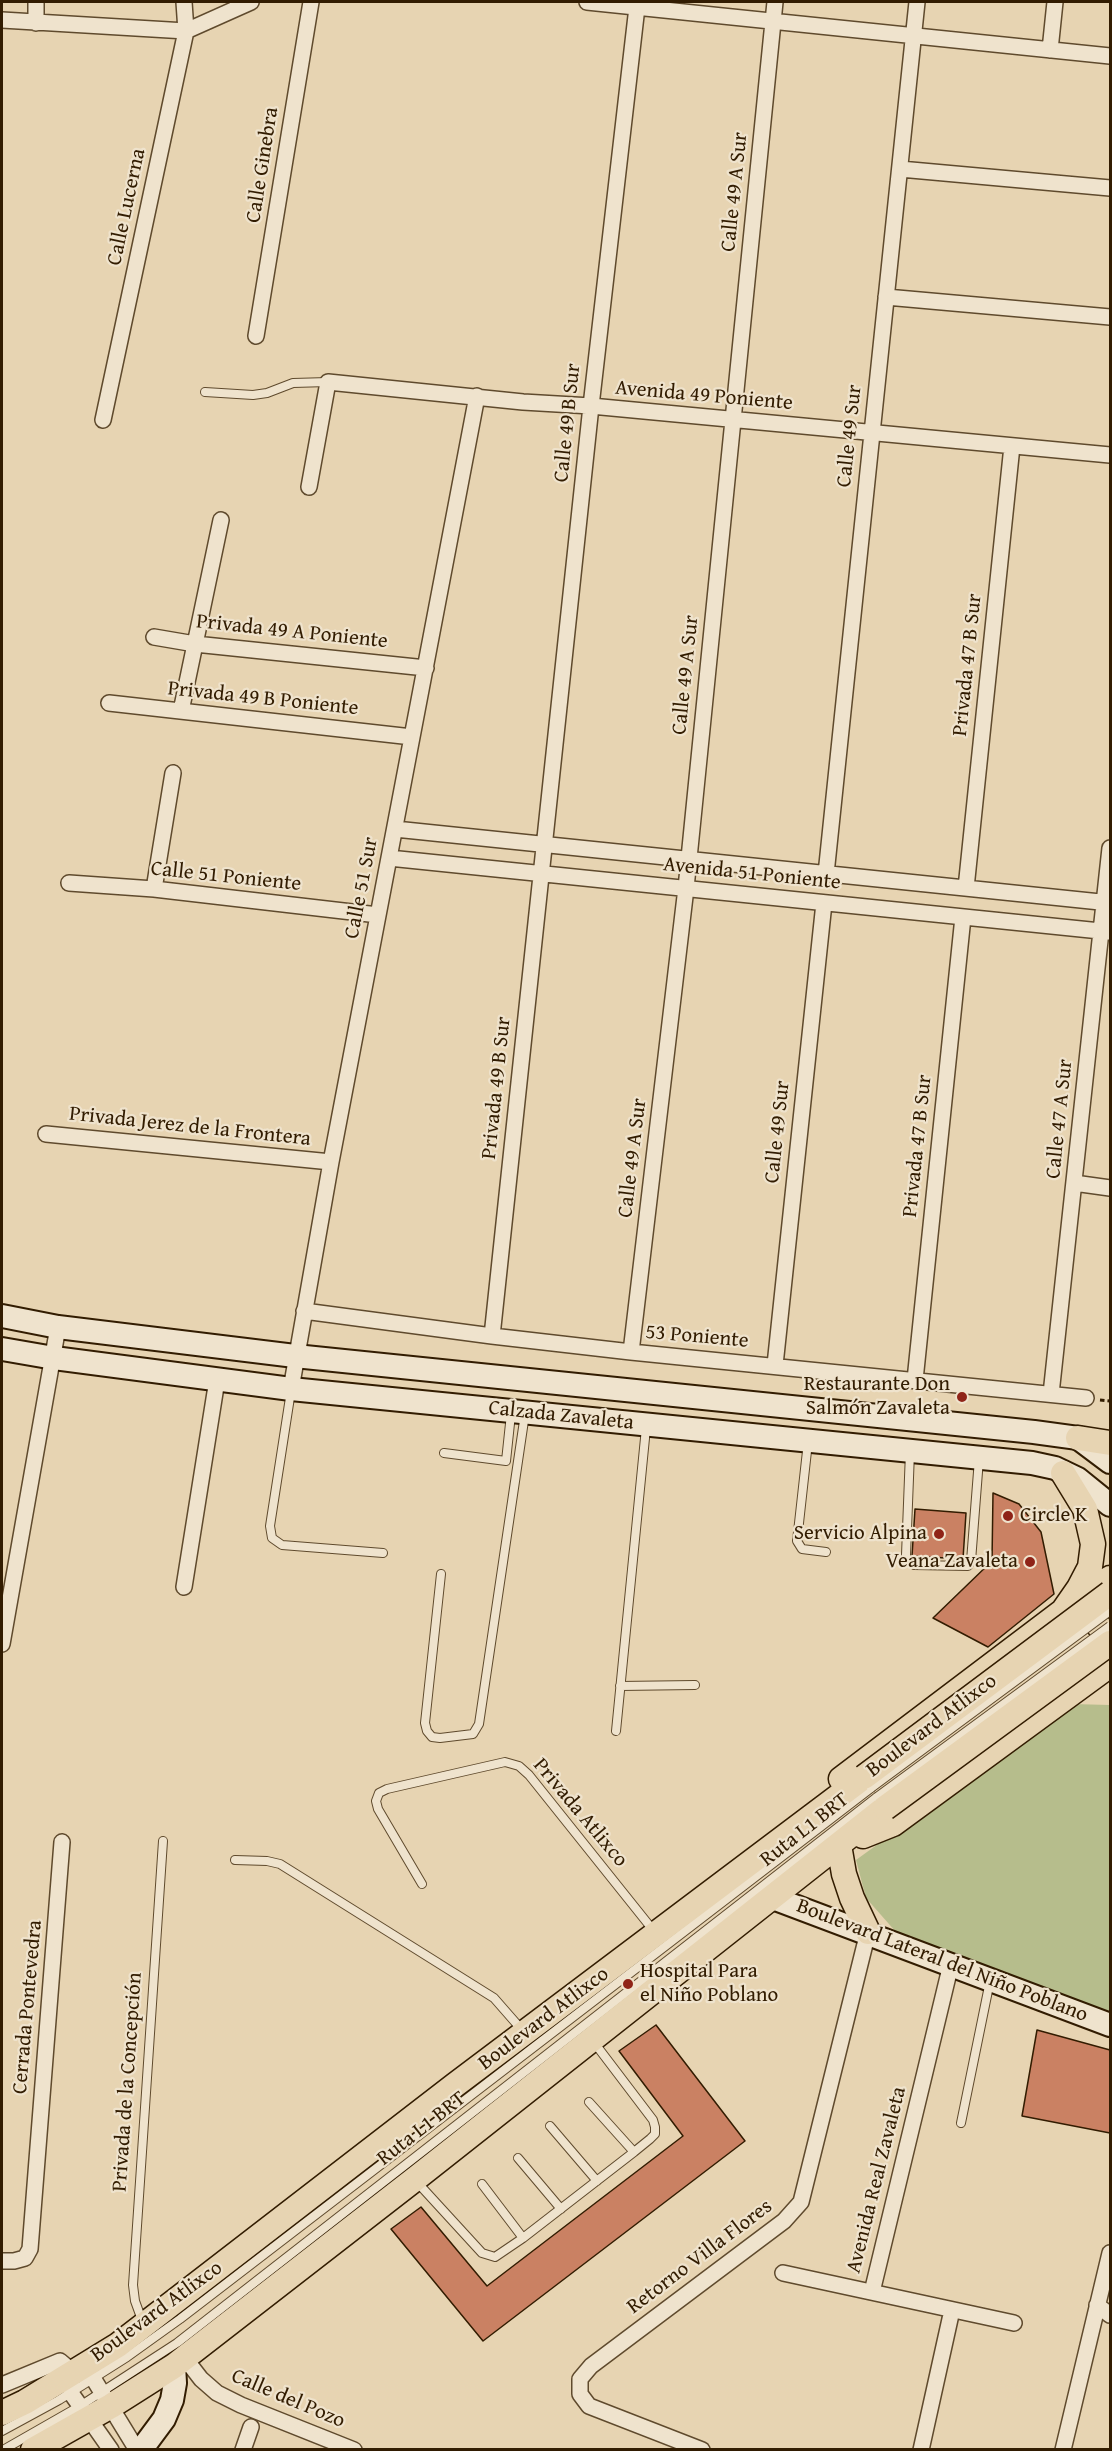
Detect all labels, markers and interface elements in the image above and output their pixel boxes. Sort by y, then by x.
street label: Calle Ginebra [241,105,285,225]
street label: Calle 49 A Sur [716,131,754,253]
street label: Calle Lucerna [102,146,152,268]
street label: Calle 49 B Sur [549,362,587,484]
street label: Avenida 49 Poniente [614,376,794,416]
street label: Calle 49 Sur [832,384,868,488]
street label: Privada 47 B Sur [948,592,988,738]
street label: Privada 49 A Poniente [195,609,389,655]
street label: Calle 49 A Sur [667,614,705,736]
street label: Privada 49 B Poniente [166,676,360,722]
street label: Calle 51 Sur [340,835,384,941]
street label: Avenida 51 Poniente [662,852,842,896]
street label: Calle 51 Poniente [150,857,302,897]
street label: Privada 49 B Sur [477,1015,517,1161]
street label: Calle 47 A Sur [1041,1058,1079,1180]
street label: Privada 47 B Sur [898,1073,938,1219]
street label: Calle 49 Sur [760,1080,796,1184]
street label: Calle 49 A Sur [613,1097,653,1219]
street label: Privada Jerez de la Frontera [68,1102,312,1152]
street label: 53 Poniente [644,1320,750,1354]
place label: Restaurante Don Salmón Zavaleta [804,1372,950,1422]
marker: Restaurante Don Salmón Zavaleta [955,1390,969,1404]
street label: Calzada Zavaleta [487,1396,635,1436]
place label: Circle K [1020,1503,1087,1529]
marker: Circle K [1001,1509,1015,1523]
place label: Servicio Alpina [794,1521,927,1547]
marker: Servicio Alpina [932,1527,946,1541]
place label: Veana Zavaleta [886,1549,1018,1575]
marker: Veana Zavaleta [1023,1555,1037,1569]
street label: Boulevard Atlixco [862,1669,1002,1783]
street label: Privada Atlixco [527,1753,633,1873]
street label: Ruta L1 BRT [756,1788,854,1872]
street label: Boulevard Lateral del Niño Poblano [793,1894,1091,2028]
street label: Cerrada Pontevedra [8,1919,48,2095]
place label: Hospital Para el Niño Poblano [640,1959,778,2009]
street label: Boulevard Atlixco [474,1962,614,2076]
street label: Privada de la Concepción [108,1971,148,2193]
marker: Hospital Para el Niño Poblano [621,1977,635,1991]
street label: Avenida Real Zavaleta [842,2084,912,2276]
street label: Ruta L1 BRT [373,2087,471,2171]
street label: Retorno Villa Flores [622,2194,778,2320]
street label: Boulevard Atlixco [86,2256,228,2368]
street label: Calle del Pozo [227,2364,349,2434]

